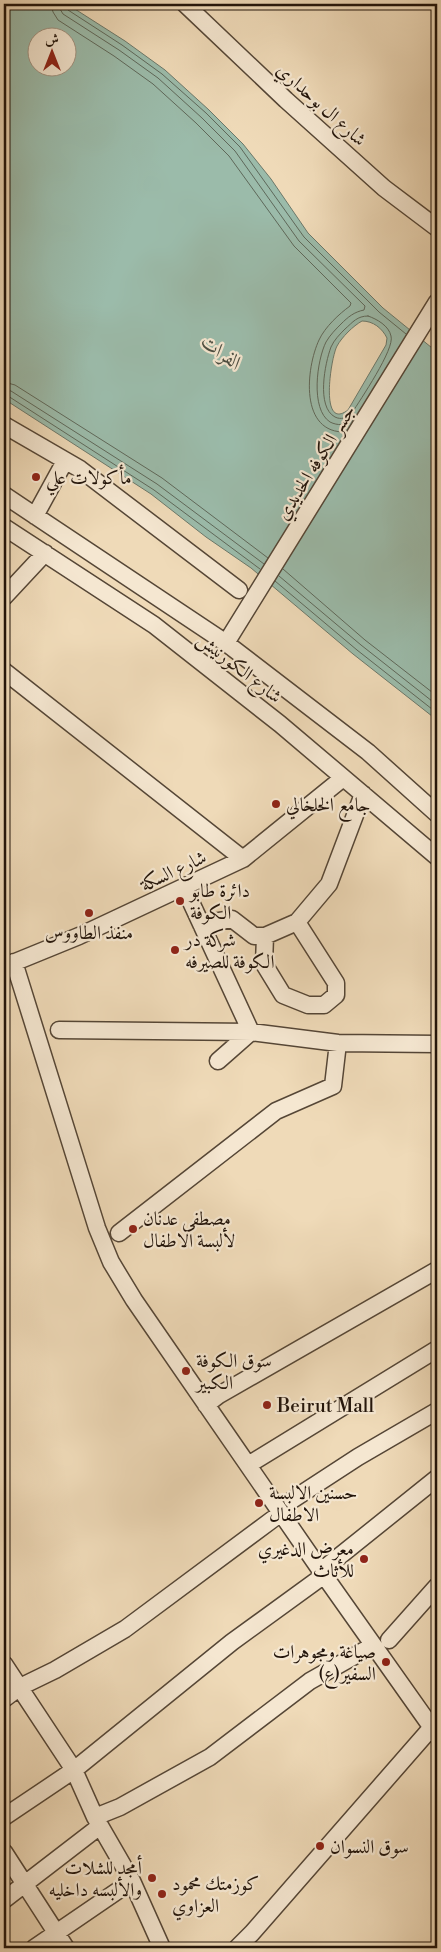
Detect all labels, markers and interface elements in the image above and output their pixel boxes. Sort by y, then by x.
north arrow [28,28,78,78]
text: ش [45,31,59,49]
street label: شارع ال بوحداري [269,58,371,154]
water label: الفرات [196,330,247,377]
street label: جسر الکوفه الحديدي [271,400,363,526]
place label: مأكولات علي [46,464,132,496]
marker: مأكولات علي [30,471,42,483]
street label: شارع الكورنيش [190,627,287,711]
place label: جامع الخلخالي [286,793,371,822]
marker: جامع الخلخالي [270,798,282,810]
street label: شارع السكة [136,845,212,900]
place label: دائرة طابو الكوفة [188,879,250,925]
marker: دائرة طابو الكوفة [174,895,186,907]
marker: منفذ الطاووس [83,907,95,919]
place label: منفذ الطاووس [45,921,133,945]
place label: شركة در الكوفة للصيرفه [183,928,275,974]
marker: شركة در الكوفة للصيرفه [169,944,181,956]
place label: مصطفى عدنان لألبسة الاطفال [143,1207,235,1253]
marker: مصطفى عدنان لألبسة الاطفال [127,1223,139,1235]
place label: سوق الكوفة الكبير [194,1349,272,1395]
marker: سوق الكوفة الكبير [180,1365,192,1377]
place label: Beirut Mall [276,1394,374,1418]
marker: Beirut Mall [261,1399,273,1411]
place label: حسنين الالبسة الاطفال [269,1481,358,1527]
marker: حسنين الالبسة الاطفال [253,1497,265,1509]
place label: معرض الدغيري للأثاث [258,1537,354,1583]
marker: معرض الدغيري للأثاث [358,1553,370,1565]
place label: صياغة ومجوهرات السفير(ع) [273,1640,376,1689]
marker: صياغة ومجوهرات السفير(ع) [380,1656,392,1668]
place label: سوق النسوان [330,1835,409,1859]
marker: سوق النسوان [314,1840,326,1852]
place label: أمجد للشلات والألبسه داخليه [48,1855,143,1902]
marker: أمجد للشلات والألبسه داخليه [146,1872,158,1884]
place label: كوزمتك محمود العزاوي [172,1872,259,1921]
marker: كوزمتك محمود العزاوي [156,1888,168,1900]

